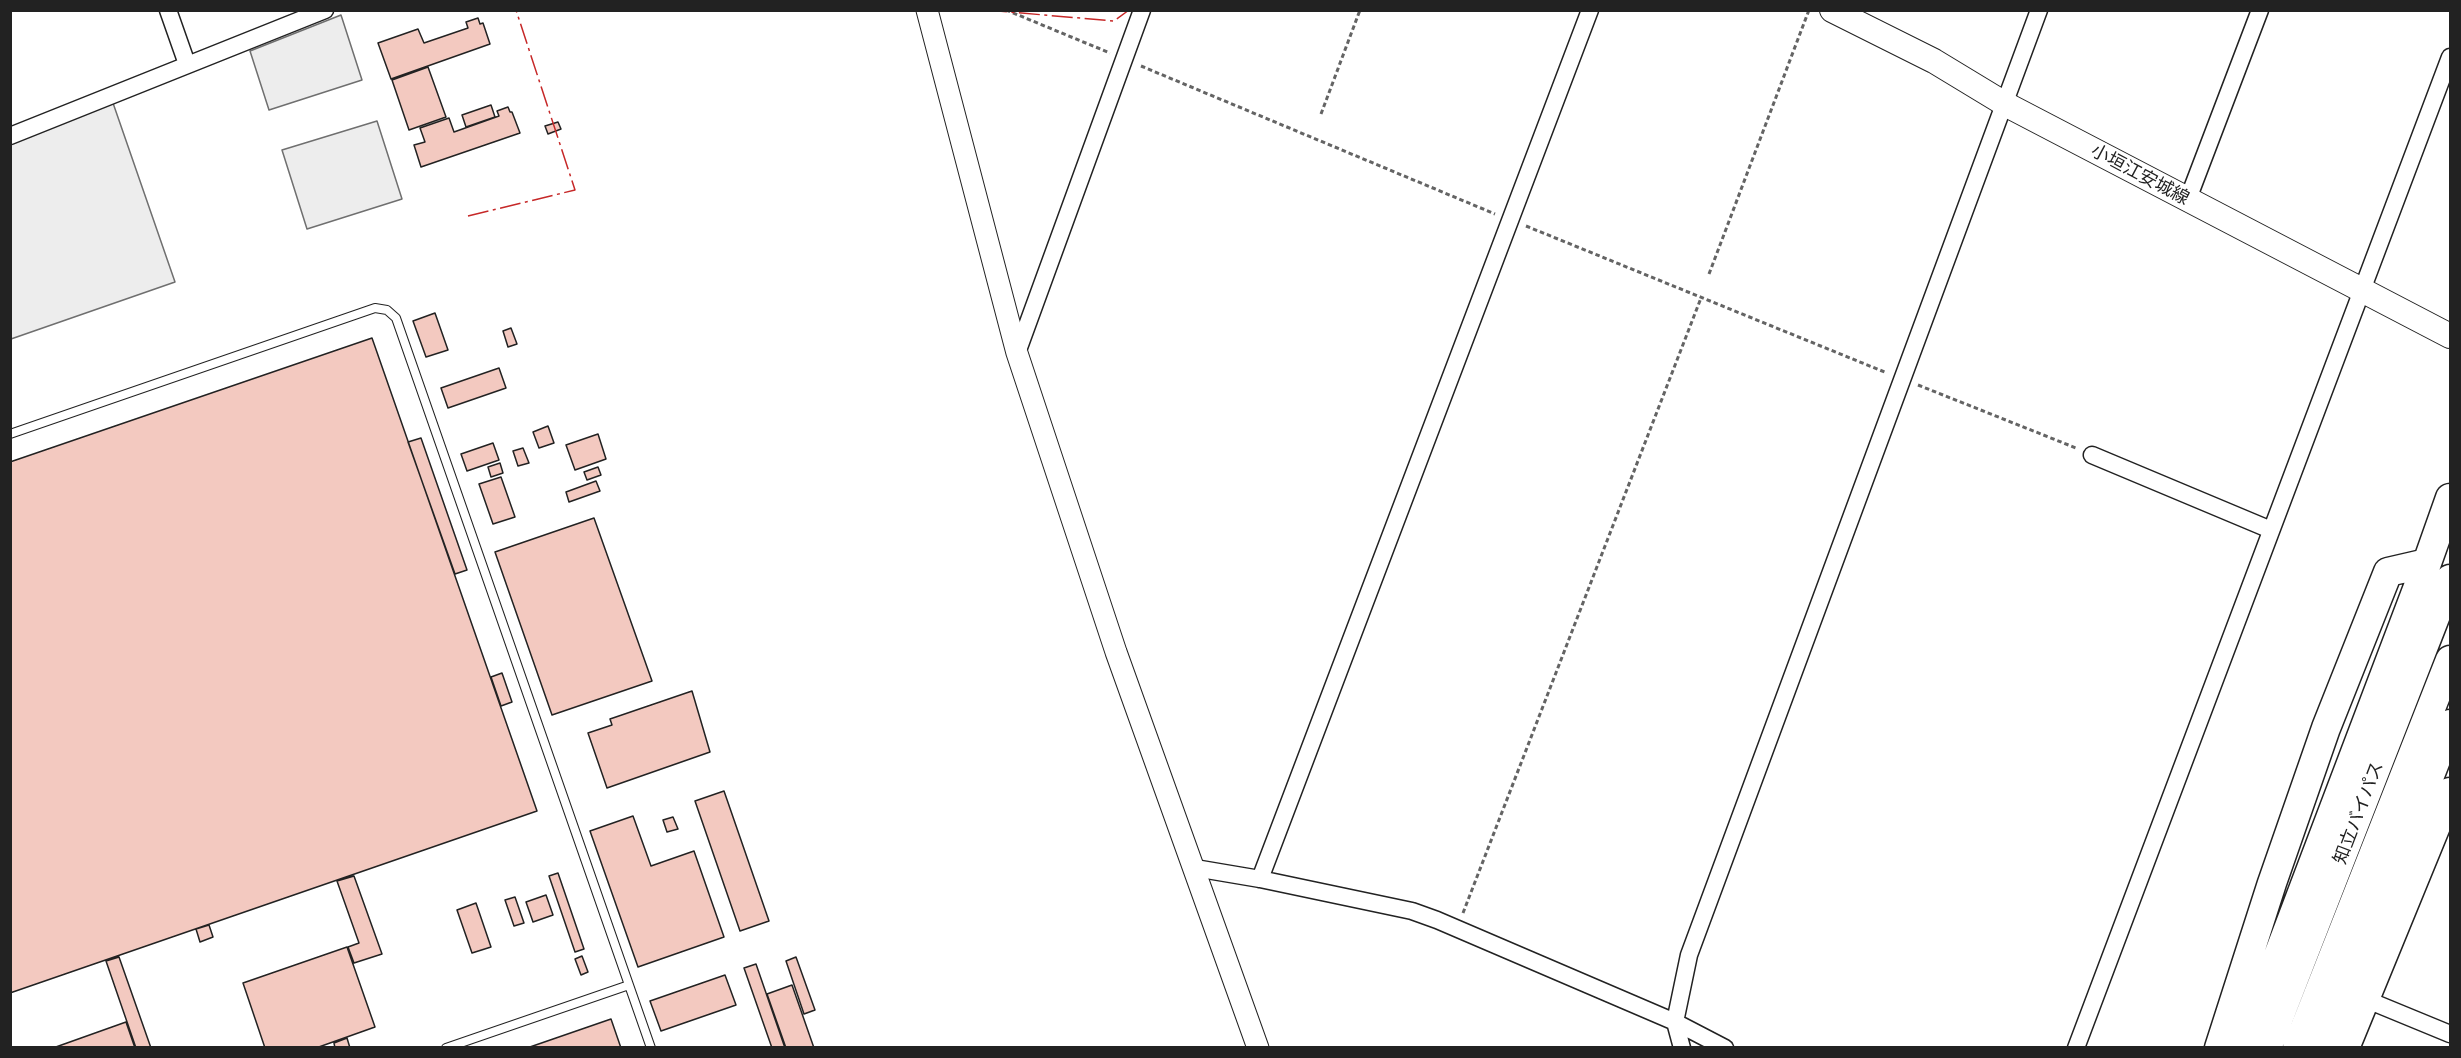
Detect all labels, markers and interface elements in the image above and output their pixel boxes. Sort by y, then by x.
street label: 小垣江安城線 [2087,140,2193,210]
street label: 知立バイパス [2330,759,2388,867]

